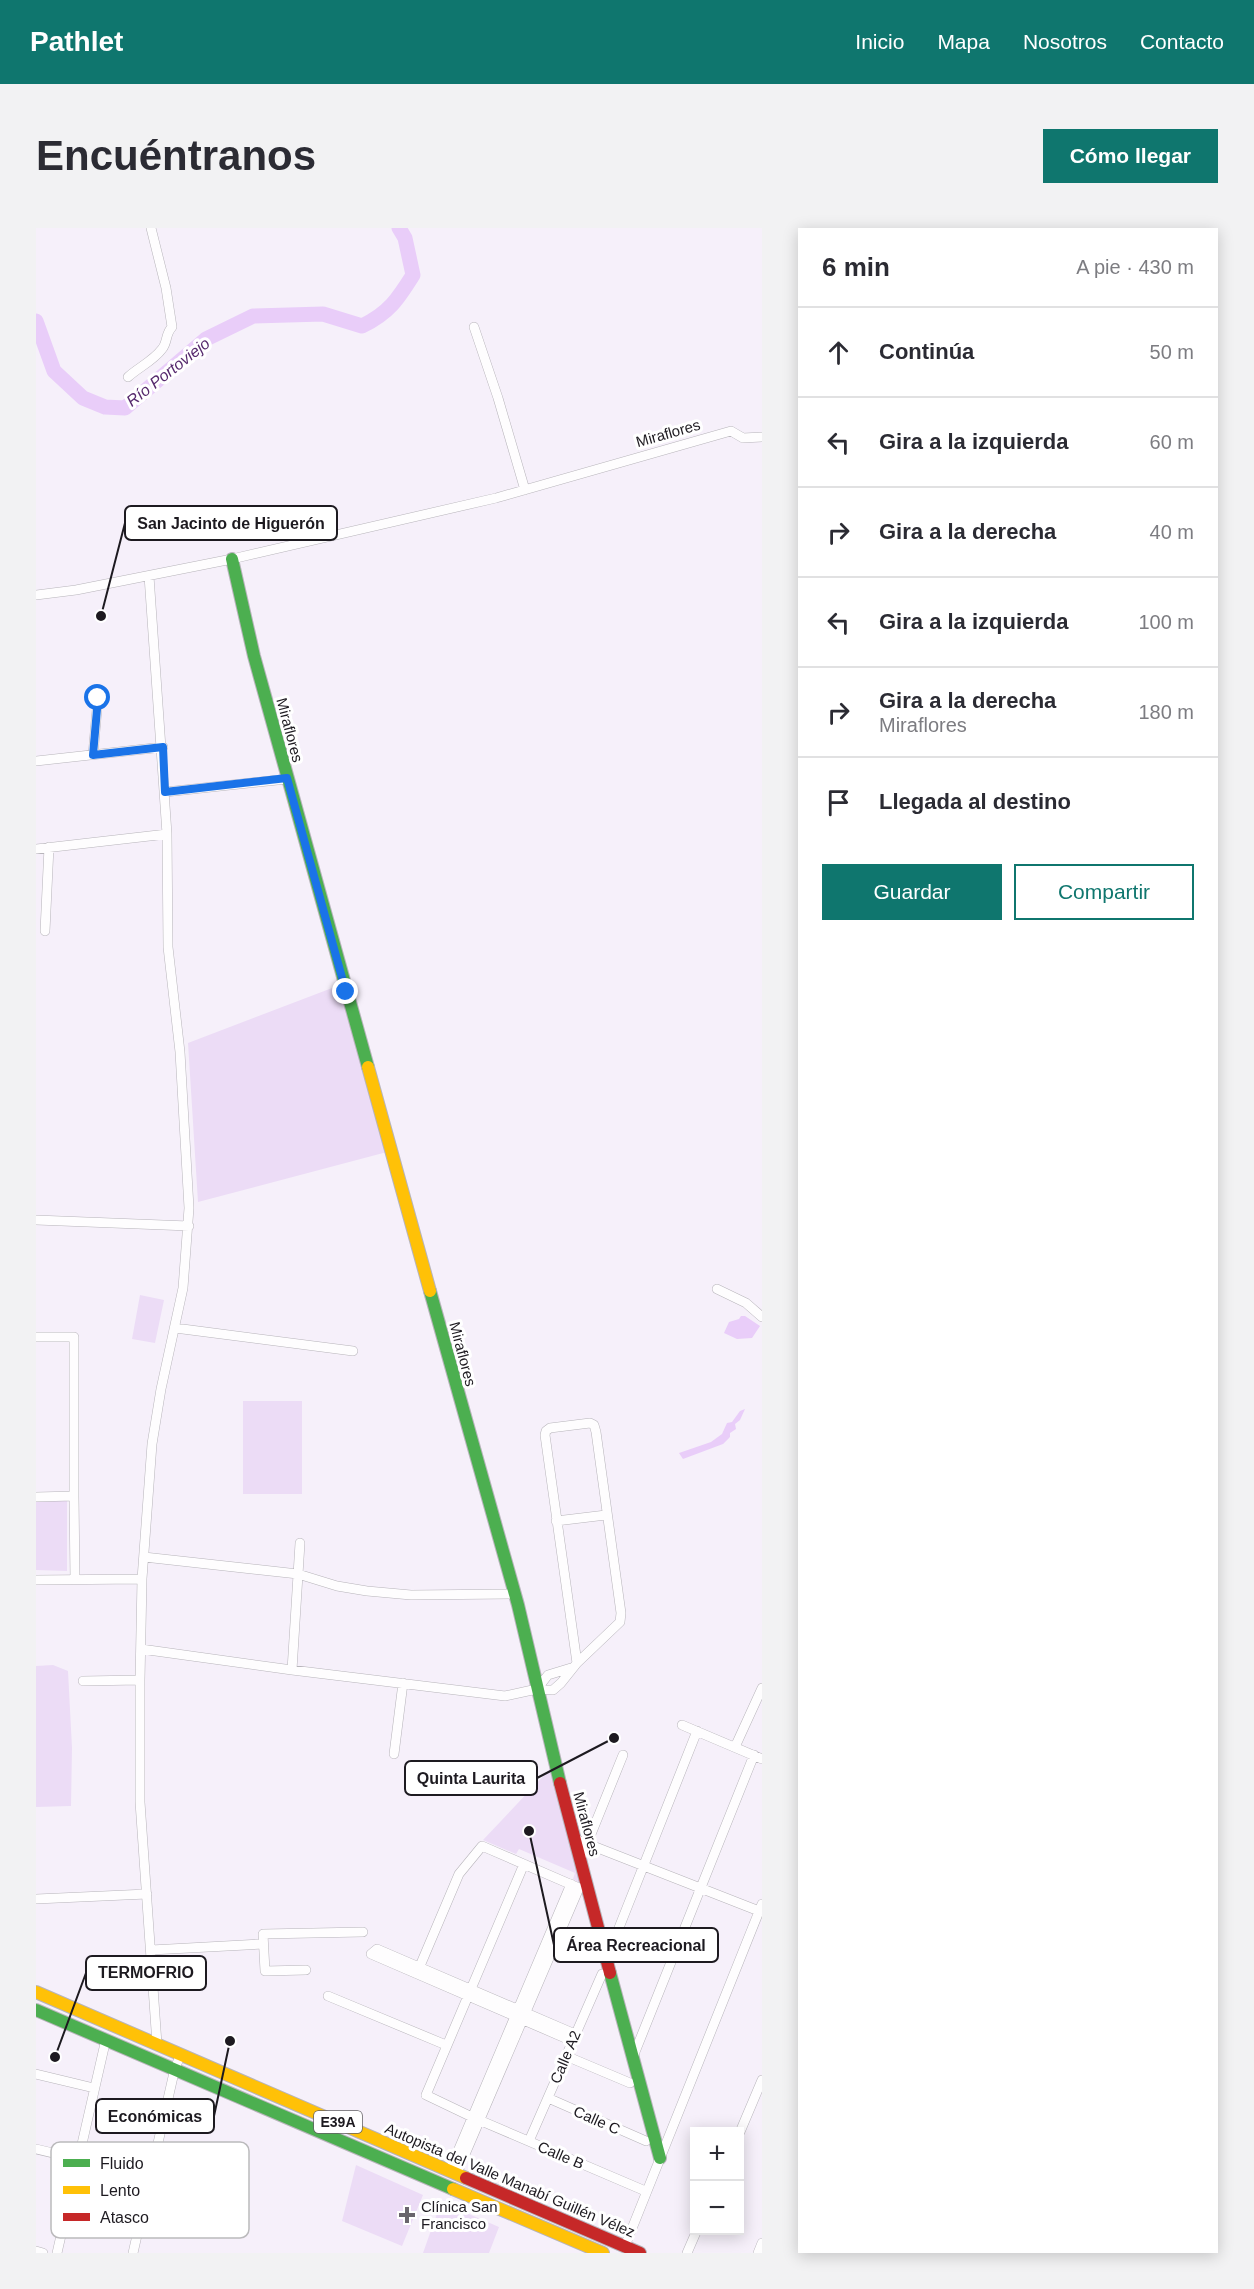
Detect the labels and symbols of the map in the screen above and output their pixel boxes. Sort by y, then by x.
water label: Río Portoviejo [123,334,213,410]
street label: Miraflores [634,416,702,450]
callout: San Jacinto de Higuerón [125,506,337,540]
text: San Jacinto de Higuerón [137,515,325,532]
route start [84,684,110,710]
street label: Miraflores [273,696,307,764]
route end [332,978,358,1004]
street label: Miraflores [446,1320,480,1388]
callout: Quinta Laurita [405,1761,537,1795]
text: Quinta Laurita [417,1770,525,1787]
street label: Miraflores [570,1790,604,1858]
callout: Área Recreacional [554,1928,718,1962]
text: Área Recreacional [566,1936,706,1954]
callout: TERMOFRIO [86,1956,206,1990]
text: TERMOFRIO [98,1964,194,1981]
street label: Calle A2 [546,2028,584,2086]
callout: Económicas [96,2099,214,2133]
street label: Calle C [571,2102,623,2138]
text: Económicas [108,2108,202,2125]
road number: E39A [314,2111,362,2133]
street label: Autopista del Valle Manabí Guillén Vélez [382,2119,638,2241]
street label: Calle B [535,2138,587,2172]
legend [51,2142,249,2238]
text: Fluido [100,2155,144,2172]
text: Lento [100,2182,140,2199]
place label: Clínica San Francisco [421,2198,498,2232]
marker: Clínica San Francisco [398,2206,416,2224]
text: Atasco [100,2209,149,2226]

